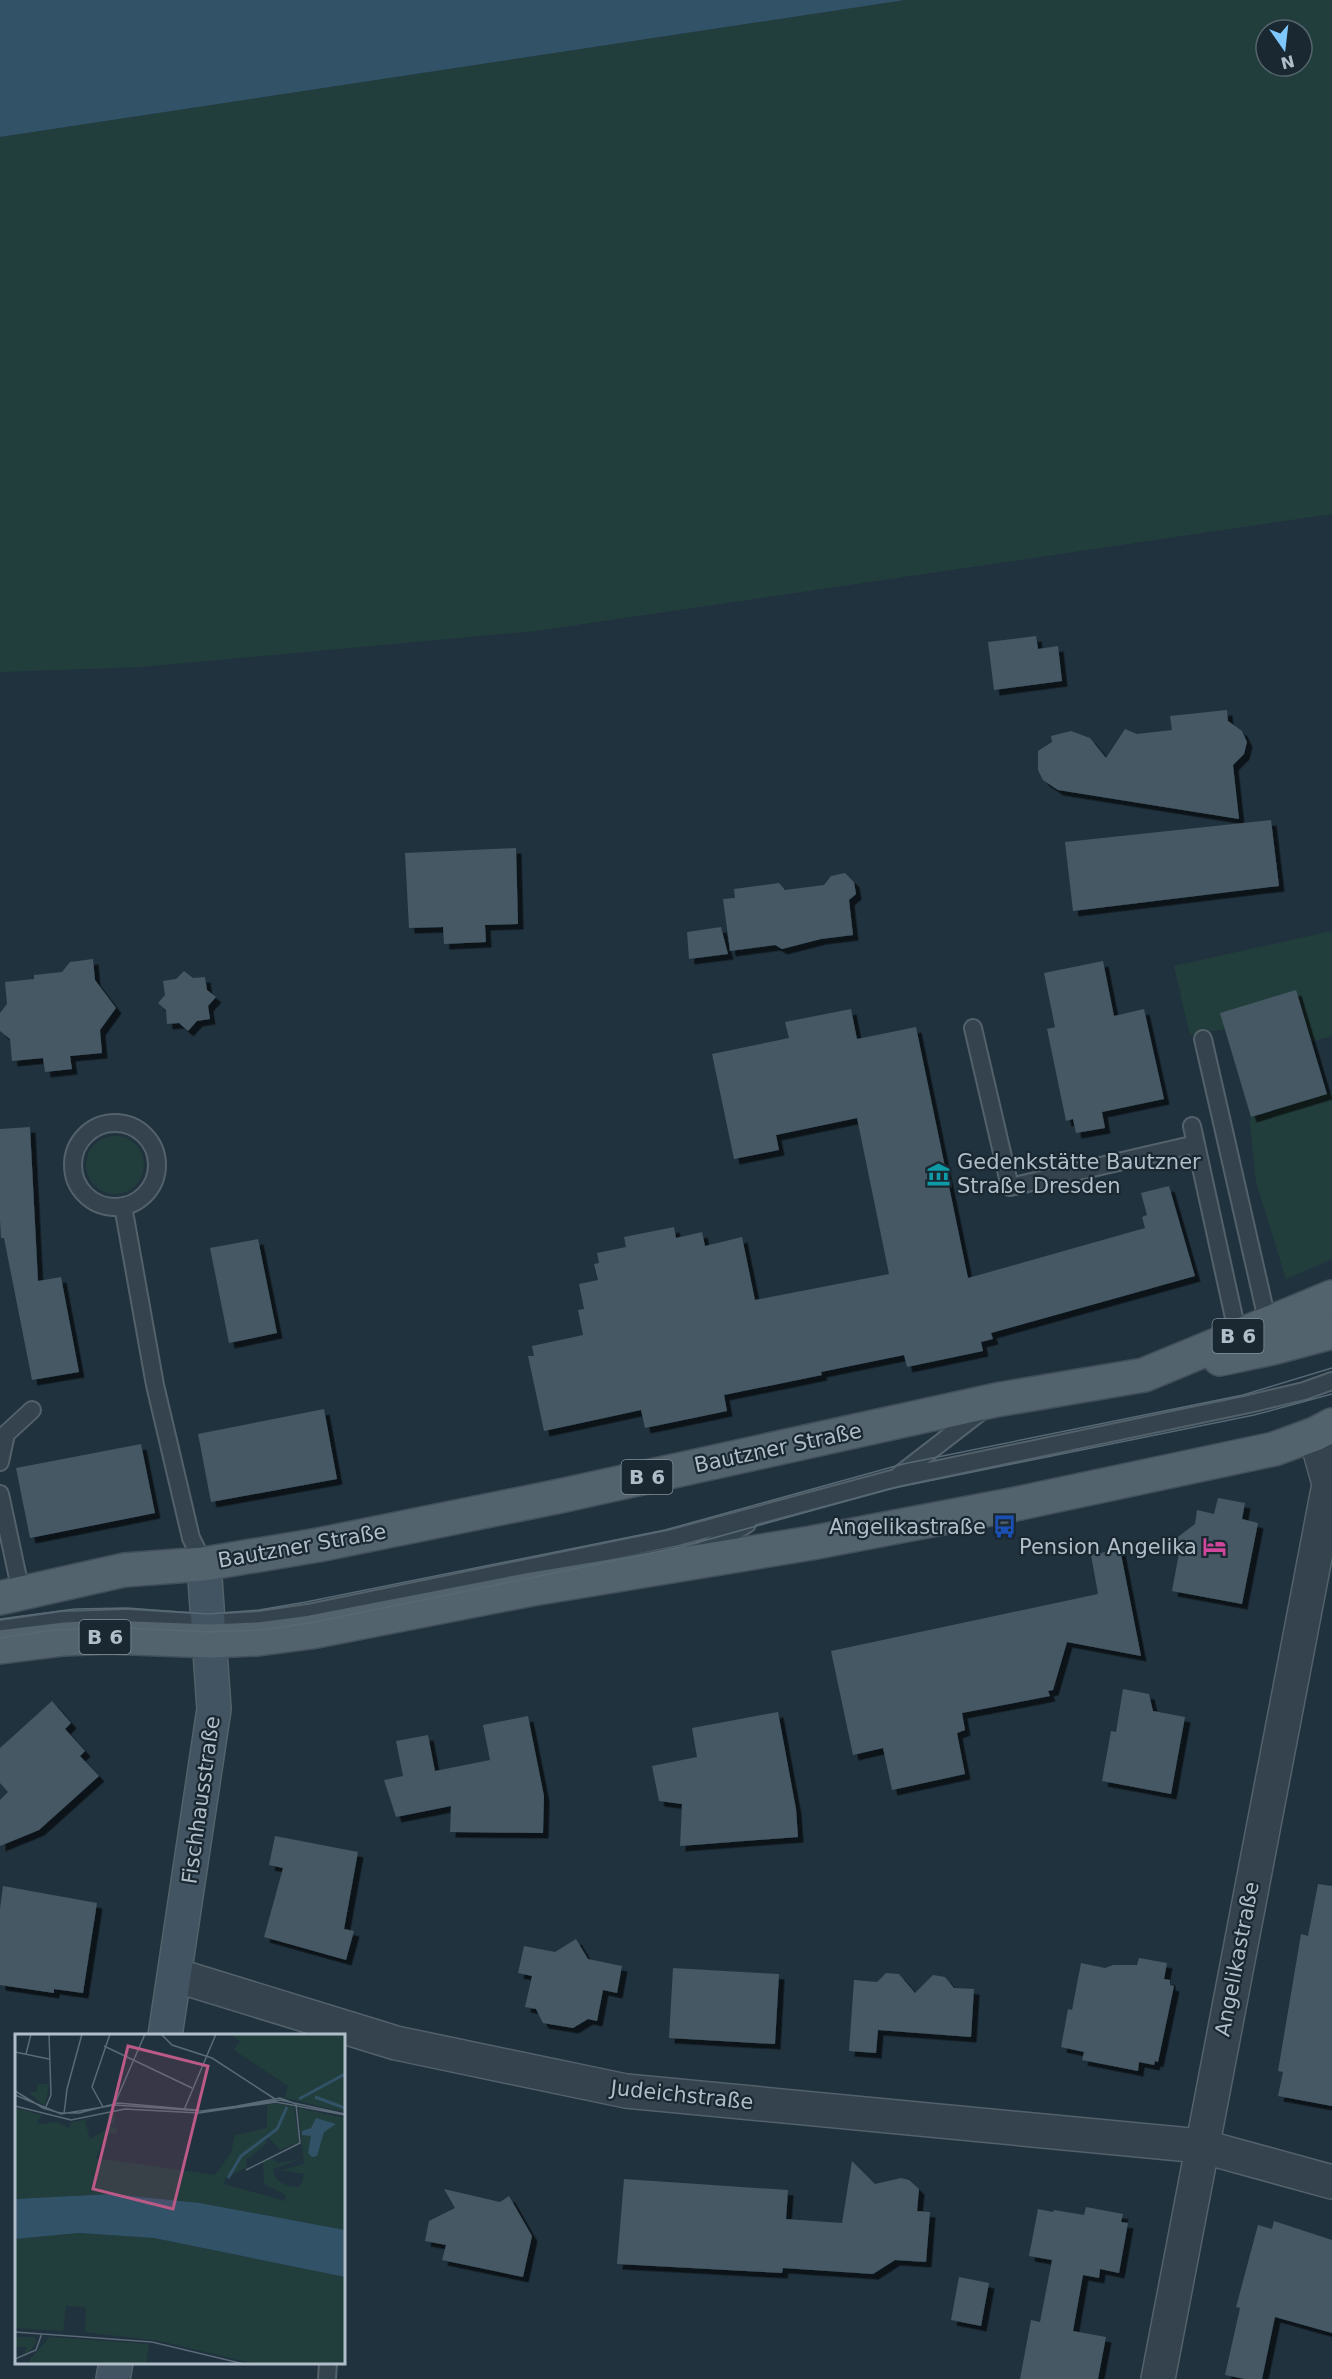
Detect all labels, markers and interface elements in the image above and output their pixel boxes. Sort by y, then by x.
north arrow [1254,18,1314,78]
text: N [1279,51,1296,73]
place label: Gedenkstätte Bautzner Straße Dresden [957,1150,1201,1198]
museum icon: Gedenkstätte Bautzner Straße Dresden [926,1161,952,1187]
road number: B 6 [1212,1319,1264,1353]
street label: Bautzner Straße [692,1419,864,1477]
road number: B 6 [622,1460,672,1494]
bus stop icon: Angelikastraße [991,1514,1017,1540]
place label: Angelikastraße [829,1515,986,1539]
street label: Bautzner Straße [216,1519,388,1573]
hotel icon: Pension Angelika [1202,1534,1228,1560]
place label: Pension Angelika [1019,1535,1197,1559]
road number: B 6 [80,1620,130,1654]
street label: Fischhausstraße [177,1714,225,1886]
street label: Angelikastraße [1210,1880,1264,2038]
inset map [15,2034,345,2364]
street label: Judeichstraße [608,2075,755,2114]

